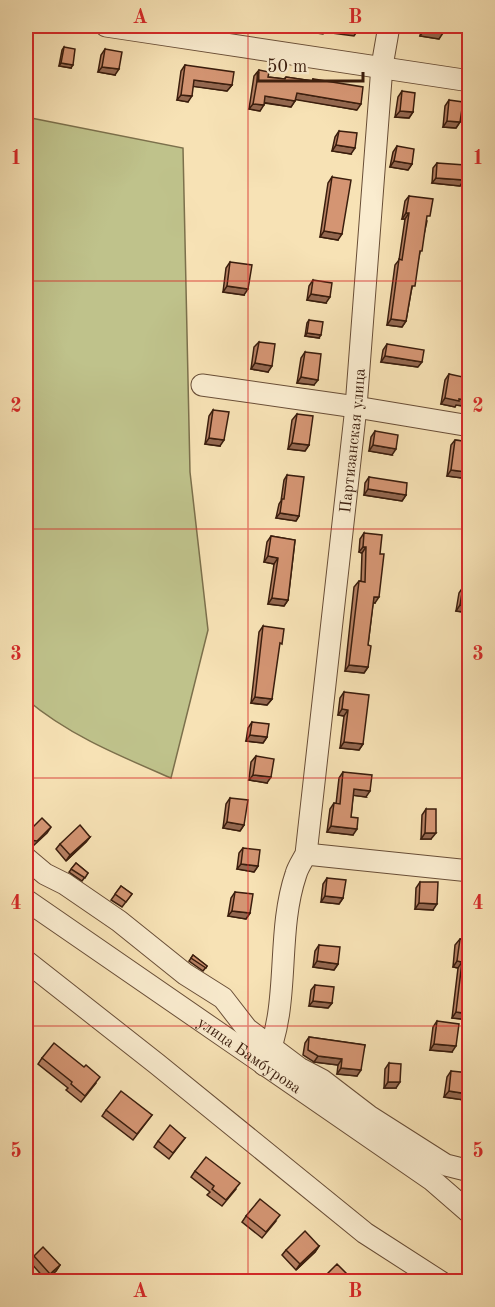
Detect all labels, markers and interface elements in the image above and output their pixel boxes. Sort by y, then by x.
text: A [132,8,148,28]
text: B [348,8,362,28]
scale bar [258,45,363,83]
text: 50 m [267,58,307,76]
text: 1 [10,149,22,169]
text: 1 [472,149,484,169]
street label: Партизанская улица [338,368,369,514]
text: 2 [10,397,22,417]
text: 2 [472,397,484,417]
text: 3 [10,645,22,665]
text: 3 [472,645,484,665]
text: 4 [10,894,22,914]
text: 4 [472,894,484,914]
street label: улица Бамбурова [194,1015,304,1097]
text: 5 [10,1141,22,1162]
text: 5 [472,1141,484,1162]
text: A [132,1282,148,1302]
text: B [348,1282,362,1302]

